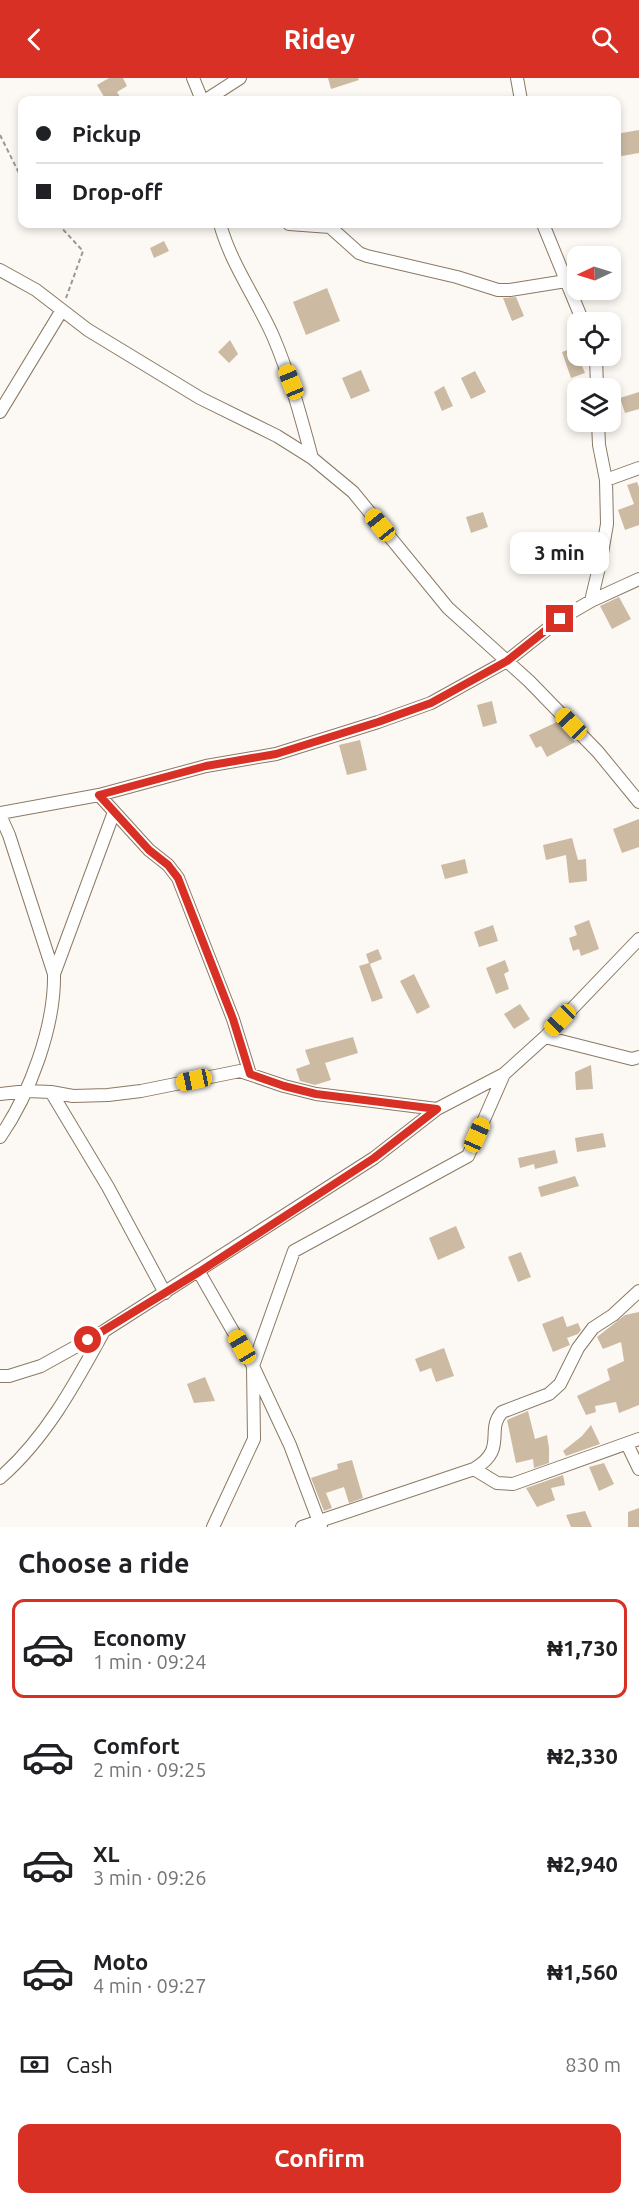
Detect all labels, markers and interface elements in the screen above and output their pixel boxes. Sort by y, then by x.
icon: back [18,23,51,56]
icon: search [588,23,621,56]
text: Ridey [284,24,355,54]
text: Pickup [72,121,141,146]
text: Drop-off [72,179,162,204]
north arrow [567,246,621,300]
map controls [567,246,621,432]
button: locate [567,312,621,366]
car [276,362,306,402]
button: layers [567,378,621,432]
car [362,505,398,545]
callout: 3 min [510,532,610,574]
text: 3 min [534,541,585,564]
route end [546,605,573,632]
car [552,705,590,743]
car [541,1001,579,1039]
car [175,1067,213,1093]
car [461,1115,493,1155]
route start [74,1326,101,1353]
car [225,1327,259,1367]
text: Choose a ride [18,1548,190,1578]
icon: car [21,1622,75,1676]
text: Economy [93,1625,186,1650]
text: ₦1,730 [547,1635,618,1660]
text: 1 min · 09:24 [93,1650,207,1673]
icon: car [21,1730,75,1784]
text: Comfort [93,1733,180,1758]
text: ₦2,330 [547,1743,618,1768]
text: 2 min · 09:25 [93,1758,207,1781]
icon: car [21,1838,75,1892]
text: XL [93,1841,120,1866]
text: ₦2,940 [547,1851,618,1876]
text: 3 min · 09:26 [93,1866,207,1889]
icon: car [21,1946,75,2000]
text: Moto [93,1949,148,1974]
text: ₦1,560 [547,1959,618,1984]
text: 4 min · 09:27 [93,1974,207,1997]
icon: cash [18,2048,51,2081]
text: Cash [66,2052,113,2077]
text: 830 m [565,2053,621,2076]
button: Confirm [18,2124,621,2193]

